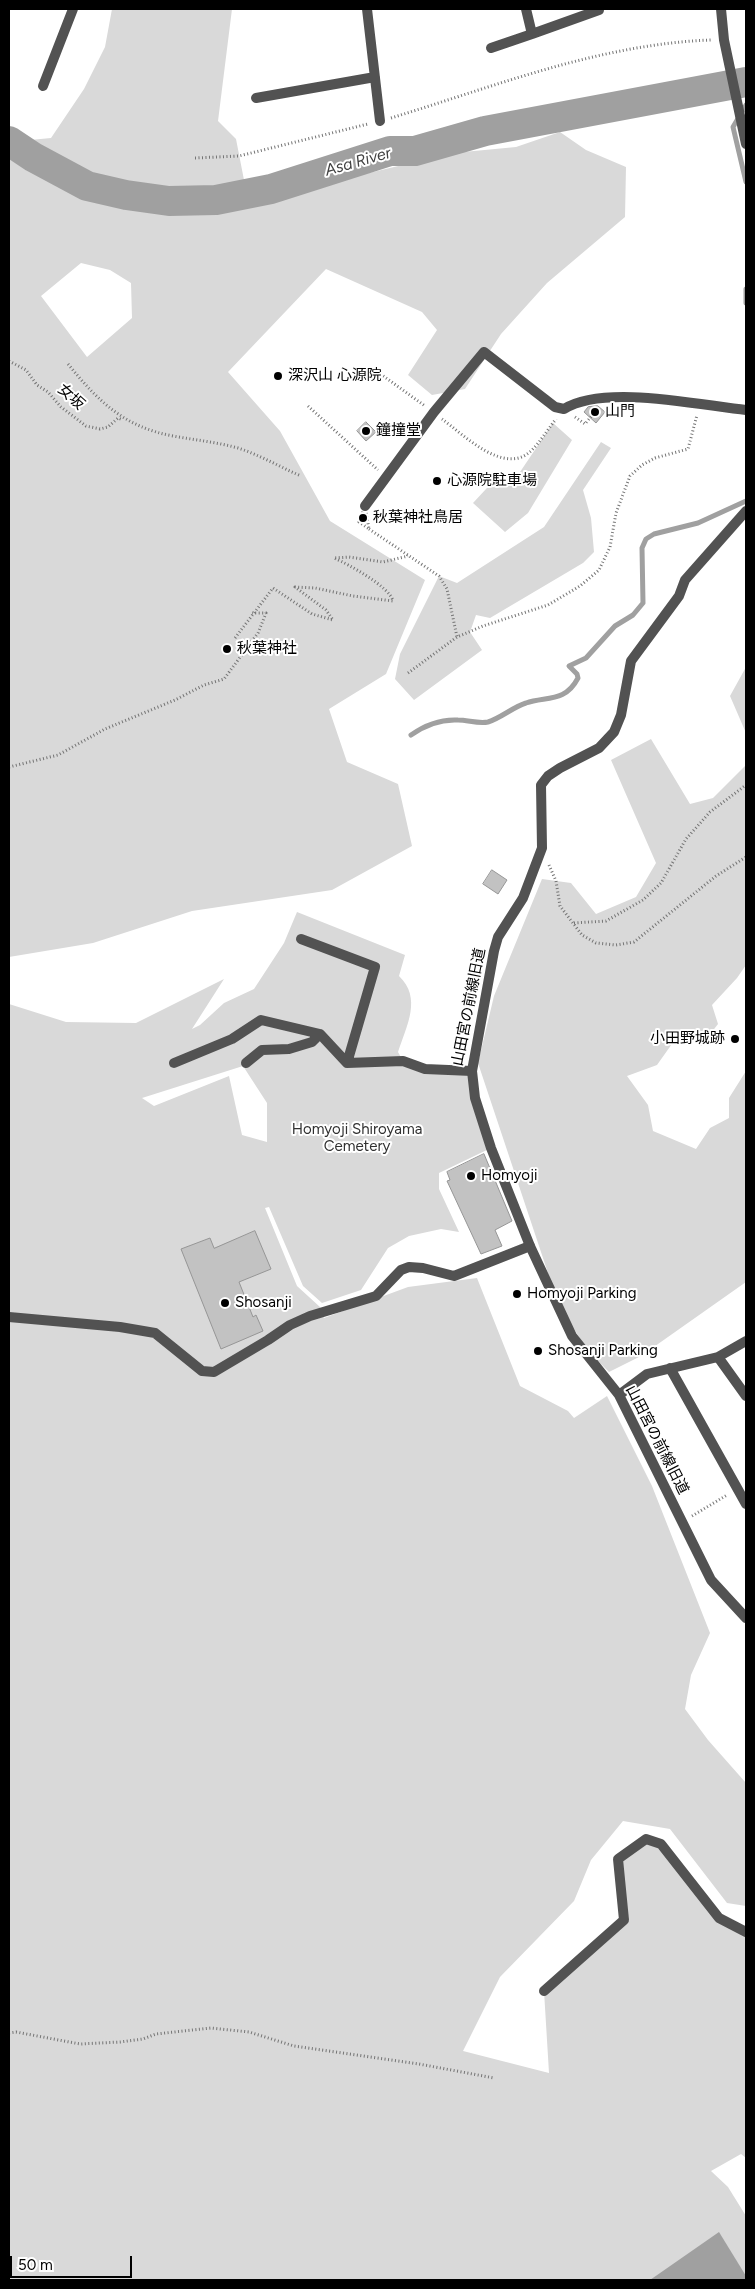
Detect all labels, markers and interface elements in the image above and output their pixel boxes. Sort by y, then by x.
water label: Asa River [323,143,393,181]
place label: 深沢山 心源院 [288,367,382,385]
marker: 深沢山 心源院 [272,370,284,382]
street label: 女坂 [54,380,88,414]
place label: 山門 [605,403,635,421]
marker: 山門 [589,406,601,418]
place label: 鐘撞堂 [376,422,421,440]
marker: 鐘撞堂 [360,425,372,437]
place label: 心源院駐車場 [447,472,537,490]
marker: 心源院駐車場 [431,475,443,487]
place label: 秋葉神社鳥居 [373,509,463,527]
marker: 秋葉神社鳥居 [357,512,369,524]
place label: 秋葉神社 [237,640,297,658]
marker: 秋葉神社 [221,643,233,655]
street label: 山田宮の前線旧道 [449,946,489,1068]
place label: 小田野城跡 [650,1030,725,1048]
marker: 小田野城跡 [729,1033,741,1045]
park label: Homyoji Shiroyama Cemetery [292,1121,422,1156]
place label: Homyoji [481,1167,538,1185]
marker: Homyoji [465,1170,477,1182]
place label: Homyoji Parking [527,1285,636,1303]
marker: Homyoji Parking [511,1288,523,1300]
place label: Shosanji [235,1294,292,1312]
marker: Shosanji [219,1297,231,1309]
place label: Shosanji Parking [548,1342,658,1360]
marker: Shosanji Parking [532,1345,544,1357]
street label: 山田宮の前線旧道 [622,1382,692,1498]
scale bar [12,2246,135,2278]
text: 50 m [18,2256,53,2274]

